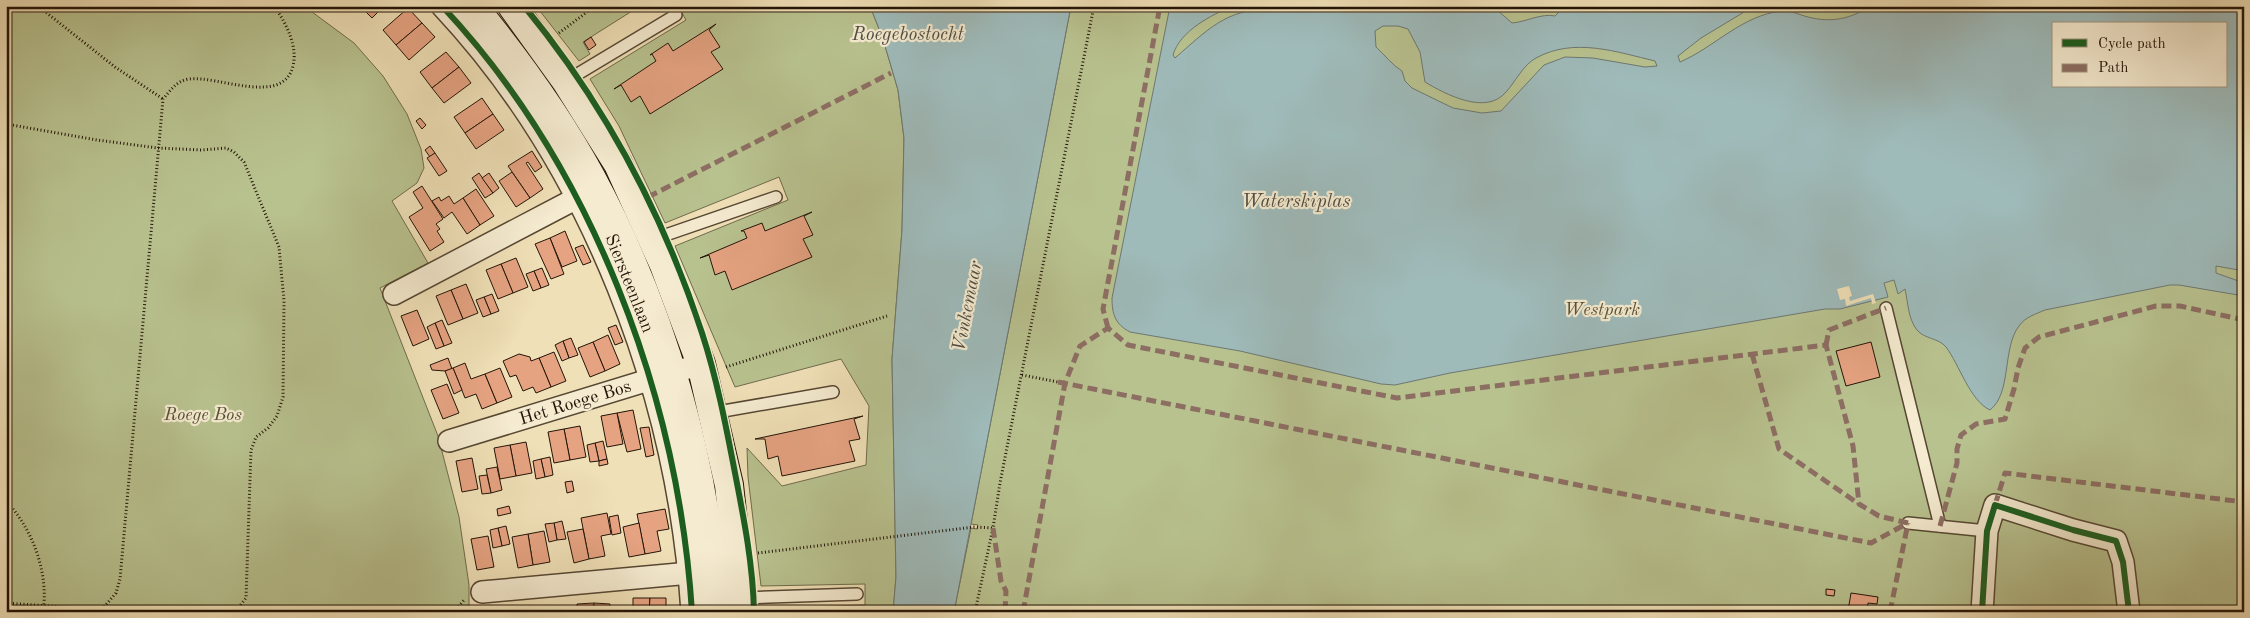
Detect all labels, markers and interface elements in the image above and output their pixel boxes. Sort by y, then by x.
legend [2052,22,2228,88]
water label: Roegebostocht [851,26,965,45]
text: Cycle path [2098,37,2166,52]
text: Path [2098,61,2128,76]
water label: Waterskiplas [1242,193,1350,212]
street label: Siersteenlaan [601,232,657,335]
water label: Vinkemaar [950,259,987,353]
park label: Westpark [1564,301,1640,319]
street label: Het Roege Bos [517,377,634,429]
park label: Roege Bos [163,406,242,424]

